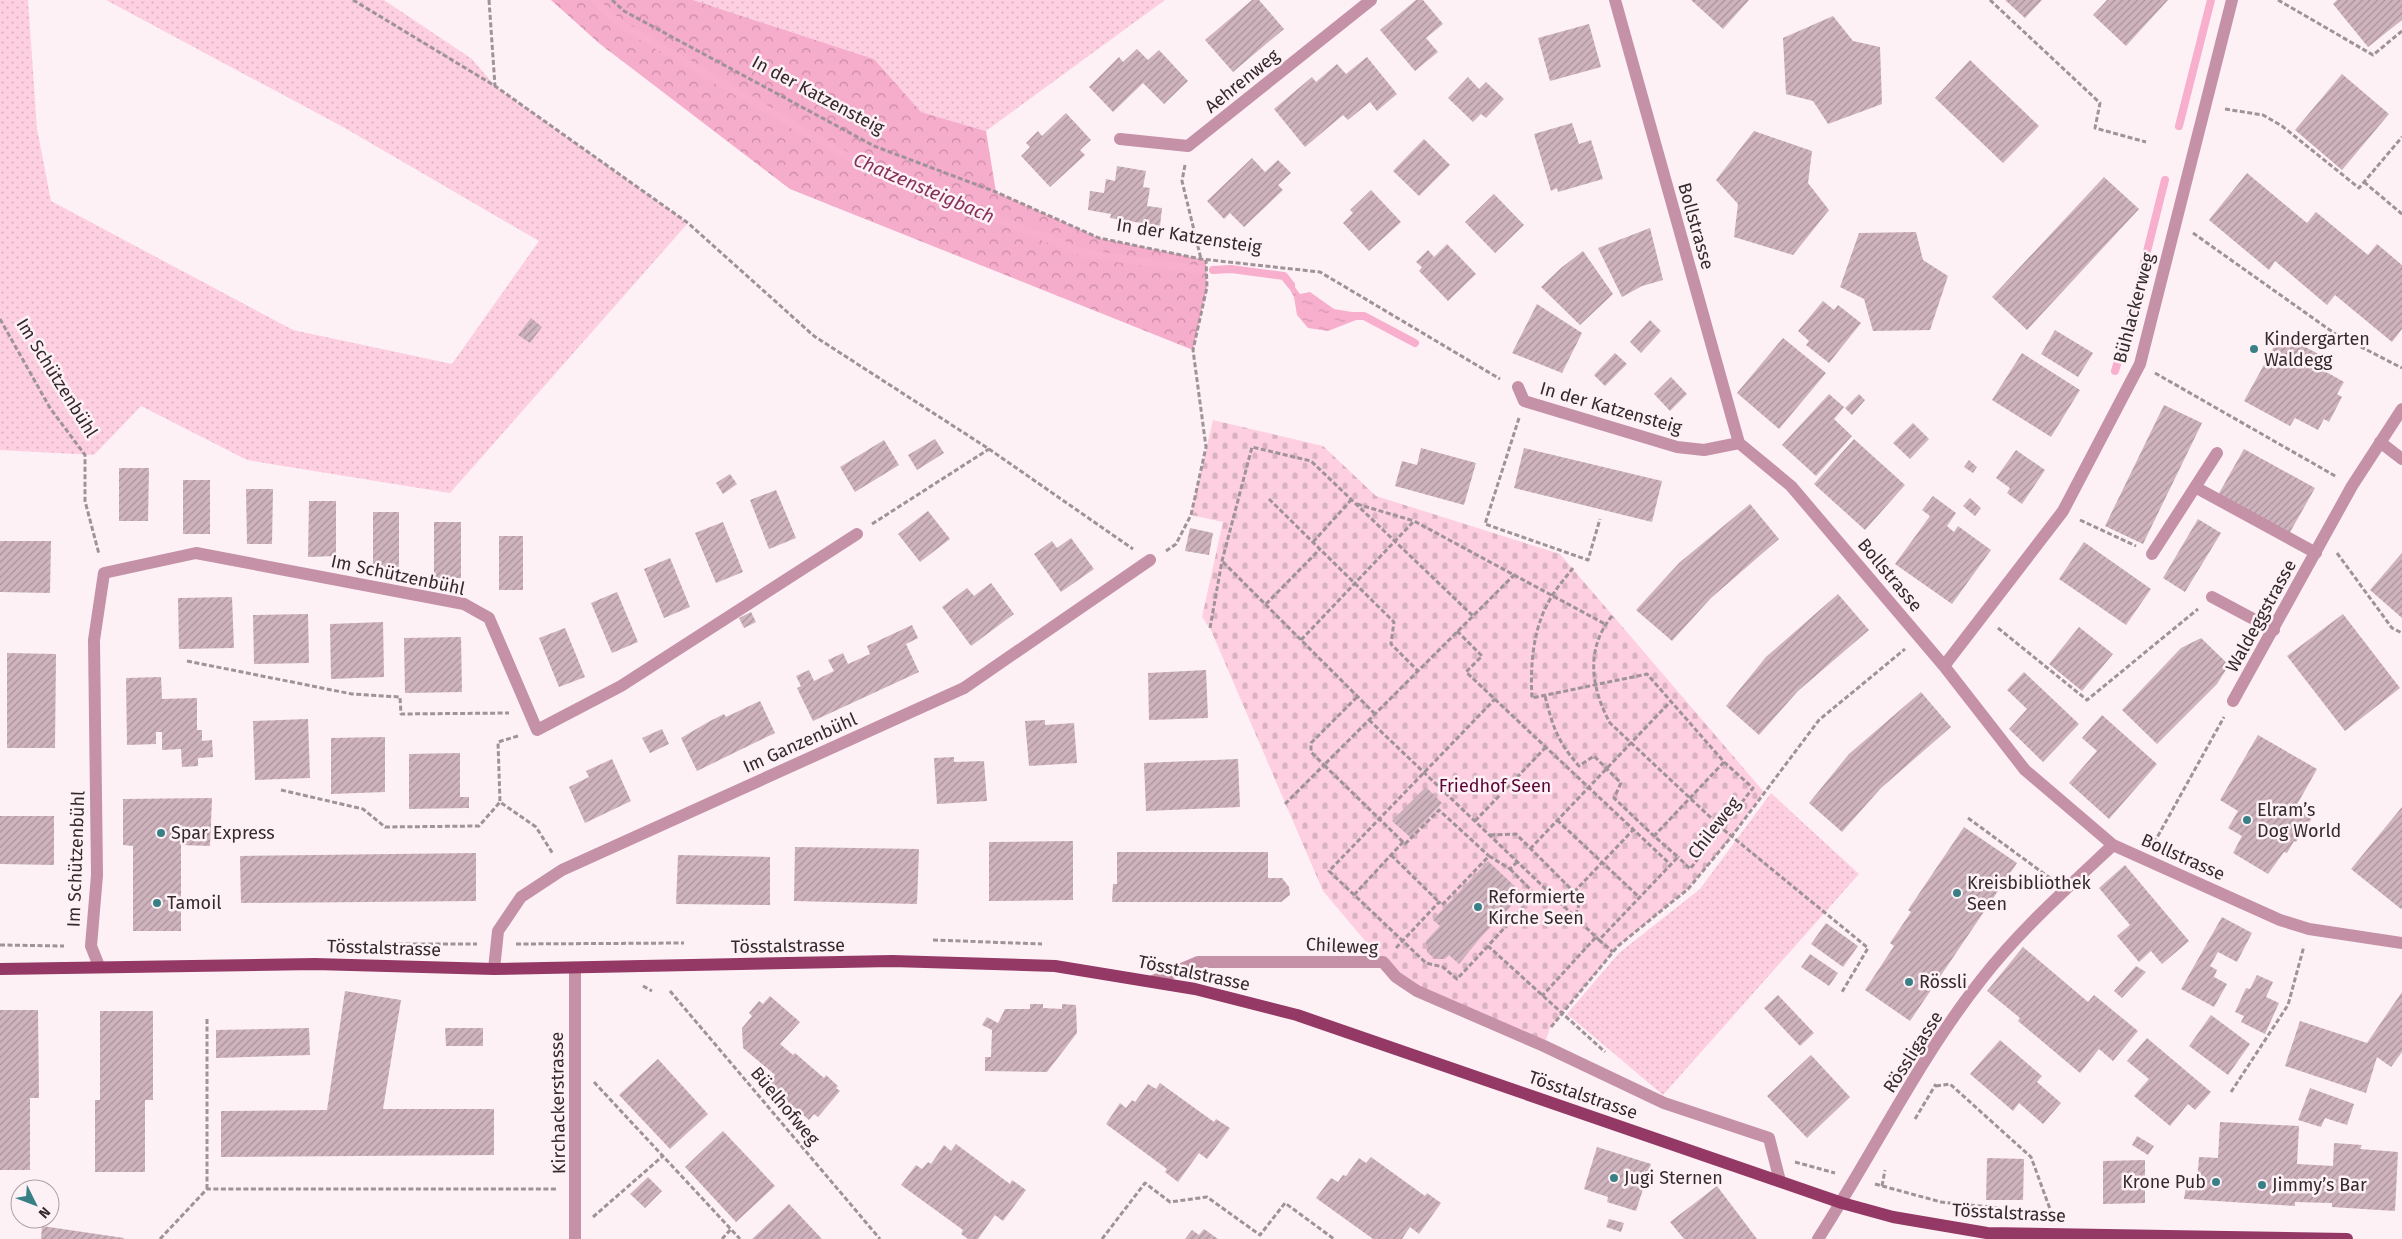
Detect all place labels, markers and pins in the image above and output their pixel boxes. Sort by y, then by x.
place label: Kindergarten Waldegg [2264,328,2370,371]
marker: Kindergarten Waldegg [2248,343,2260,355]
place label: Elram’s Dog World [2257,799,2341,842]
marker: Elram’s Dog World [2241,814,2253,826]
place label: Spar Express [171,822,275,844]
marker: Spar Express [155,827,167,839]
place label: Kreisbibliothek Seen [1967,872,2091,915]
place label: Reformierte Kirche Seen [1488,886,1585,929]
marker: Kreisbibliothek Seen [1951,887,1963,899]
place label: Tamoil [167,892,222,914]
marker: Tamoil [151,897,163,909]
marker: Reformierte Kirche Seen [1472,901,1484,913]
place label: Rössli [1919,971,1967,993]
marker: Rössli [1903,976,1915,988]
place label: Jugi Sternen [1624,1167,1723,1189]
place label: Krone Pub [2122,1171,2206,1193]
marker: Jugi Sternen [1608,1172,1620,1184]
place label: Jimmy’s Bar [2272,1174,2367,1196]
marker: Krone Pub [2210,1176,2222,1188]
marker: Jimmy’s Bar [2256,1179,2268,1191]

